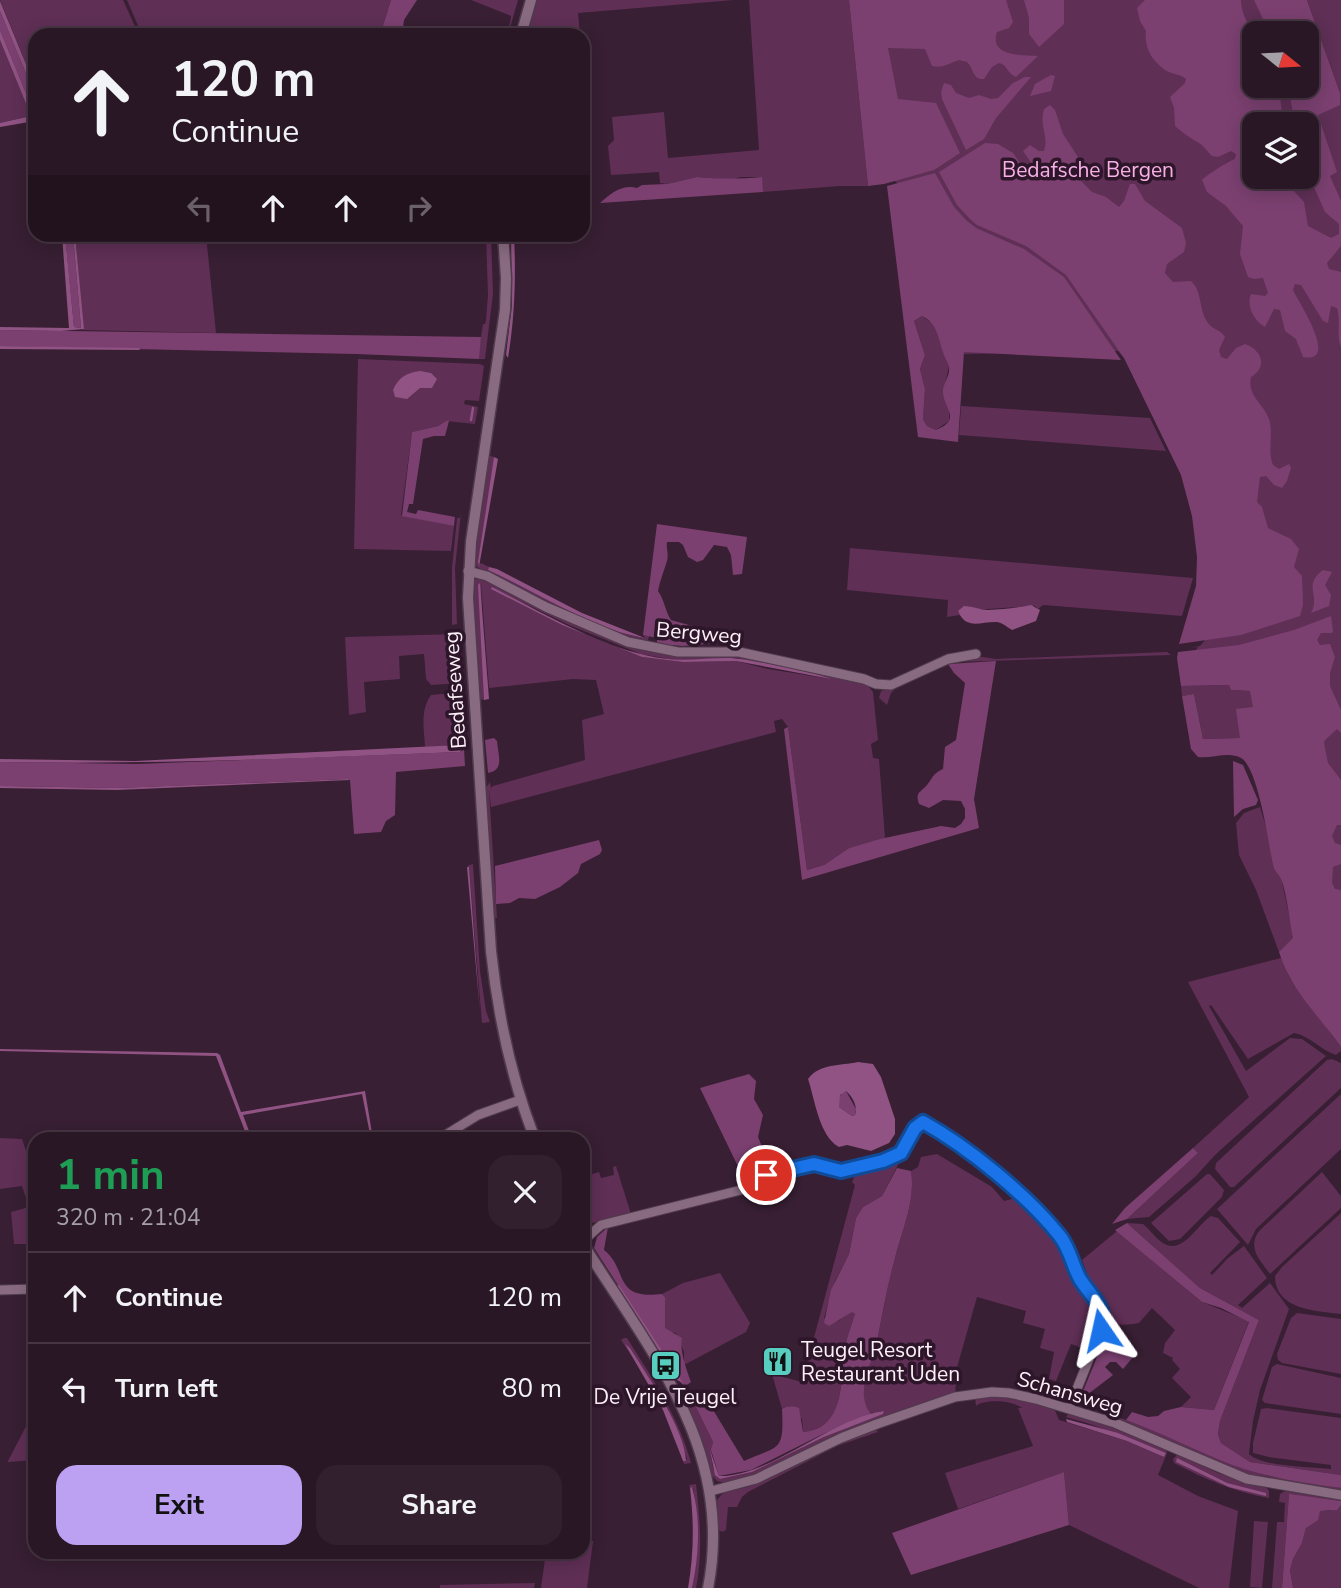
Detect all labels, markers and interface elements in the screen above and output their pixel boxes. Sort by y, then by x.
north arrow [1242,21,1320,98]
map controls [1242,21,1319,189]
text: 120 m [171,46,315,113]
icon: ahead [56,56,147,147]
text: Continue [171,110,299,153]
button: layers [1242,112,1319,189]
park label: Bedafsche Bergen [1002,156,1174,184]
icon: left [181,189,219,227]
icon: ahead [254,189,292,227]
icon: ahead [327,189,365,227]
icon: right [400,189,438,227]
street label: Bergweg [655,615,743,651]
street label: Bedafseweg [437,630,473,750]
pin [736,1145,796,1205]
text: 1 min [56,1147,165,1204]
button: close [488,1155,562,1229]
icon: arrive [747,1156,785,1194]
text: 320 m · 21:04 [56,1202,201,1233]
icon: ahead [56,1279,94,1317]
text: Continue [115,1280,223,1315]
text: 120 m [486,1280,562,1315]
position arrow [1064,1293,1138,1367]
place label: Teugel Resort Restaurant Uden [801,1336,960,1388]
restaurant icon: Teugel Resort Restaurant Uden [761,1345,795,1379]
bus stop icon: De Vrije Teugel [648,1348,682,1382]
street label: Schansweg [1014,1365,1126,1421]
icon: left [56,1370,94,1408]
text: Turn left [115,1371,218,1406]
text: 80 m [502,1371,562,1406]
place label: De Vrije Teugel [593,1383,737,1411]
button: Exit [56,1465,302,1545]
button: Share [316,1465,562,1545]

